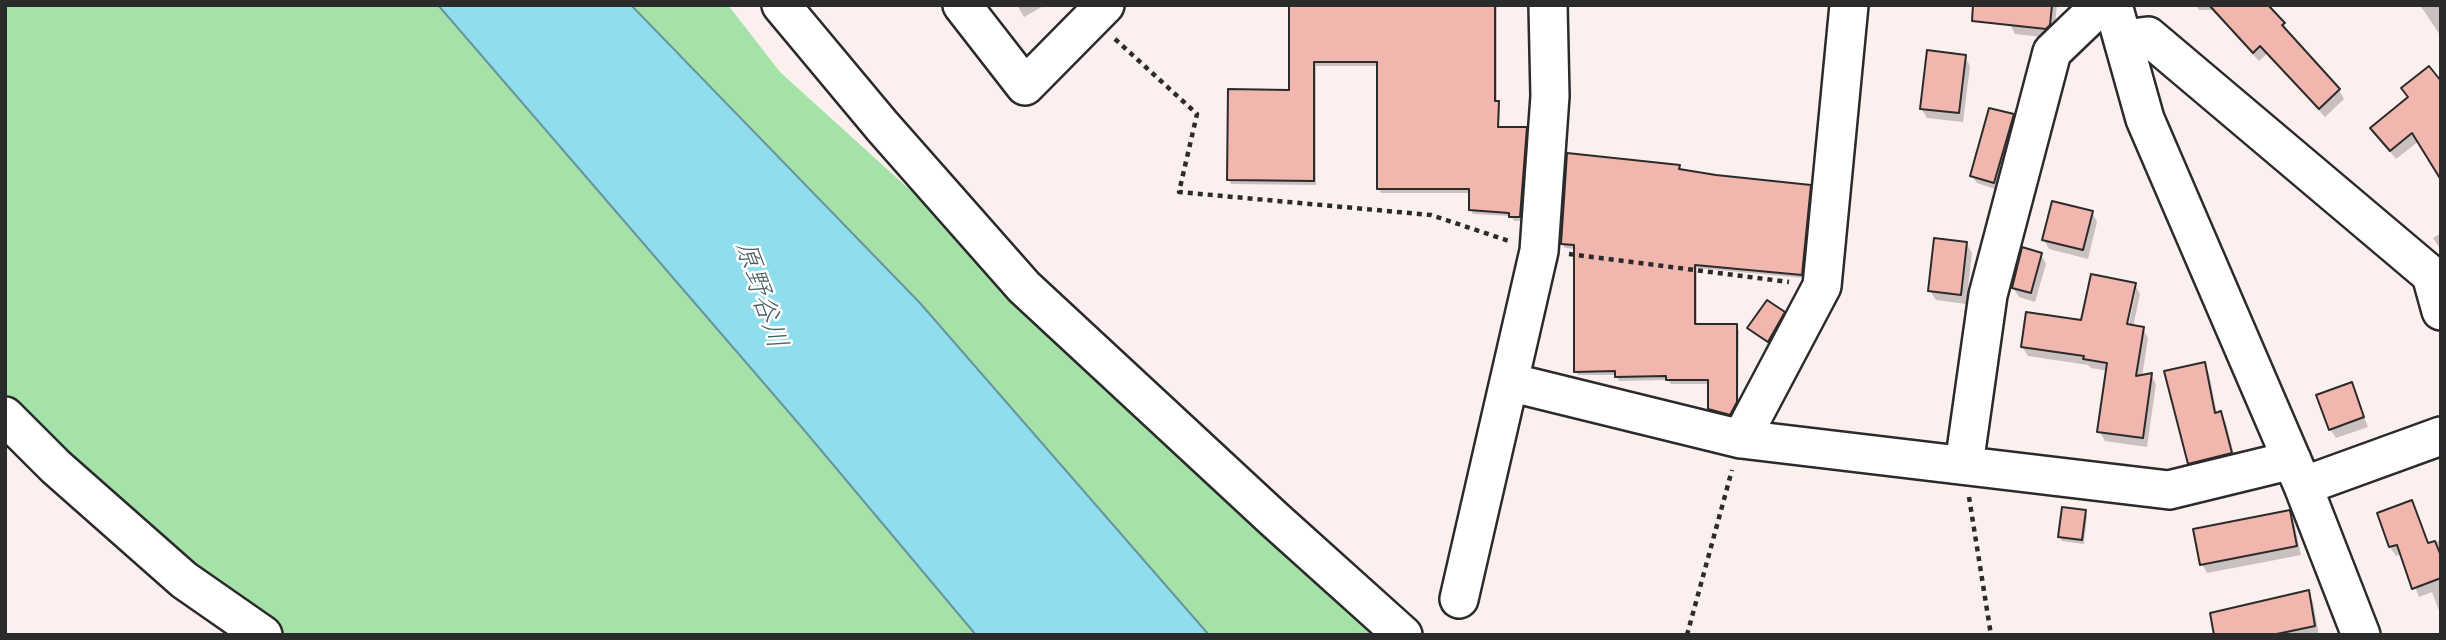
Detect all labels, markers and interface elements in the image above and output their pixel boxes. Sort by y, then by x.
water label: 原野谷川 [724,238,790,354]

